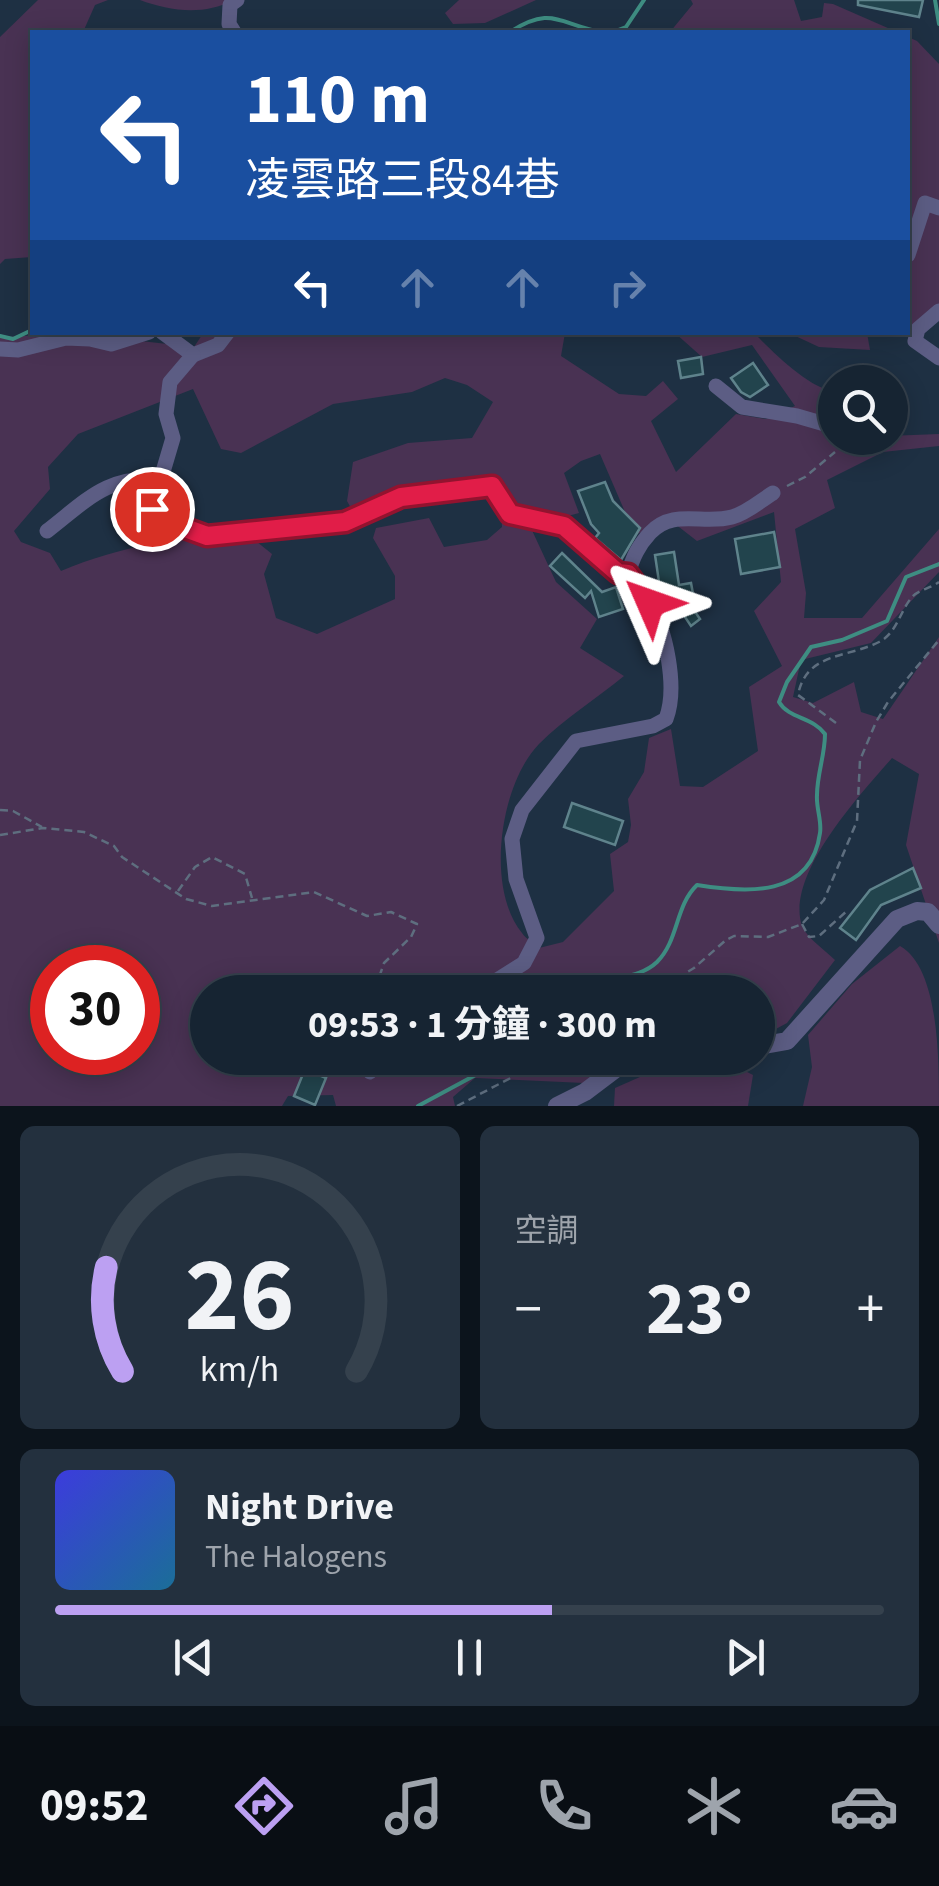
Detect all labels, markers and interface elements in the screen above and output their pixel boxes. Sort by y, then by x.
text: 110 m [245,50,430,150]
icon: left [80,70,210,200]
text: 凌雲路三段84巷 [245,149,560,213]
icon: left [285,260,340,315]
icon: ahead [390,260,445,315]
icon: ahead [495,260,550,315]
icon: right [600,260,655,315]
map controls [818,365,908,455]
button: search [818,365,908,455]
pin [110,467,195,552]
icon: arrive [125,482,180,537]
position arrow [598,551,702,655]
speed limit sign: 30 [30,945,160,1075]
text: 09:53 · 1 分鐘 · 300 m [308,998,657,1052]
text: 空調 [515,1208,579,1254]
text: 26 [185,1223,295,1371]
text: 23° [646,1256,753,1363]
text: − [515,1271,542,1349]
text: + [857,1271,884,1349]
text: km/h [200,1344,279,1395]
text: Night Drive [205,1480,394,1534]
text: The Halogens [205,1534,387,1580]
icon: previous [166,1630,221,1685]
icon: pause [442,1630,497,1685]
icon: next [718,1630,773,1685]
icon: directions [229,1771,299,1841]
icon: music [379,1771,449,1841]
icon: phone [529,1771,599,1841]
icon: climate [679,1771,749,1841]
icon: car [829,1771,899,1841]
text: 09:52 [40,1774,149,1838]

